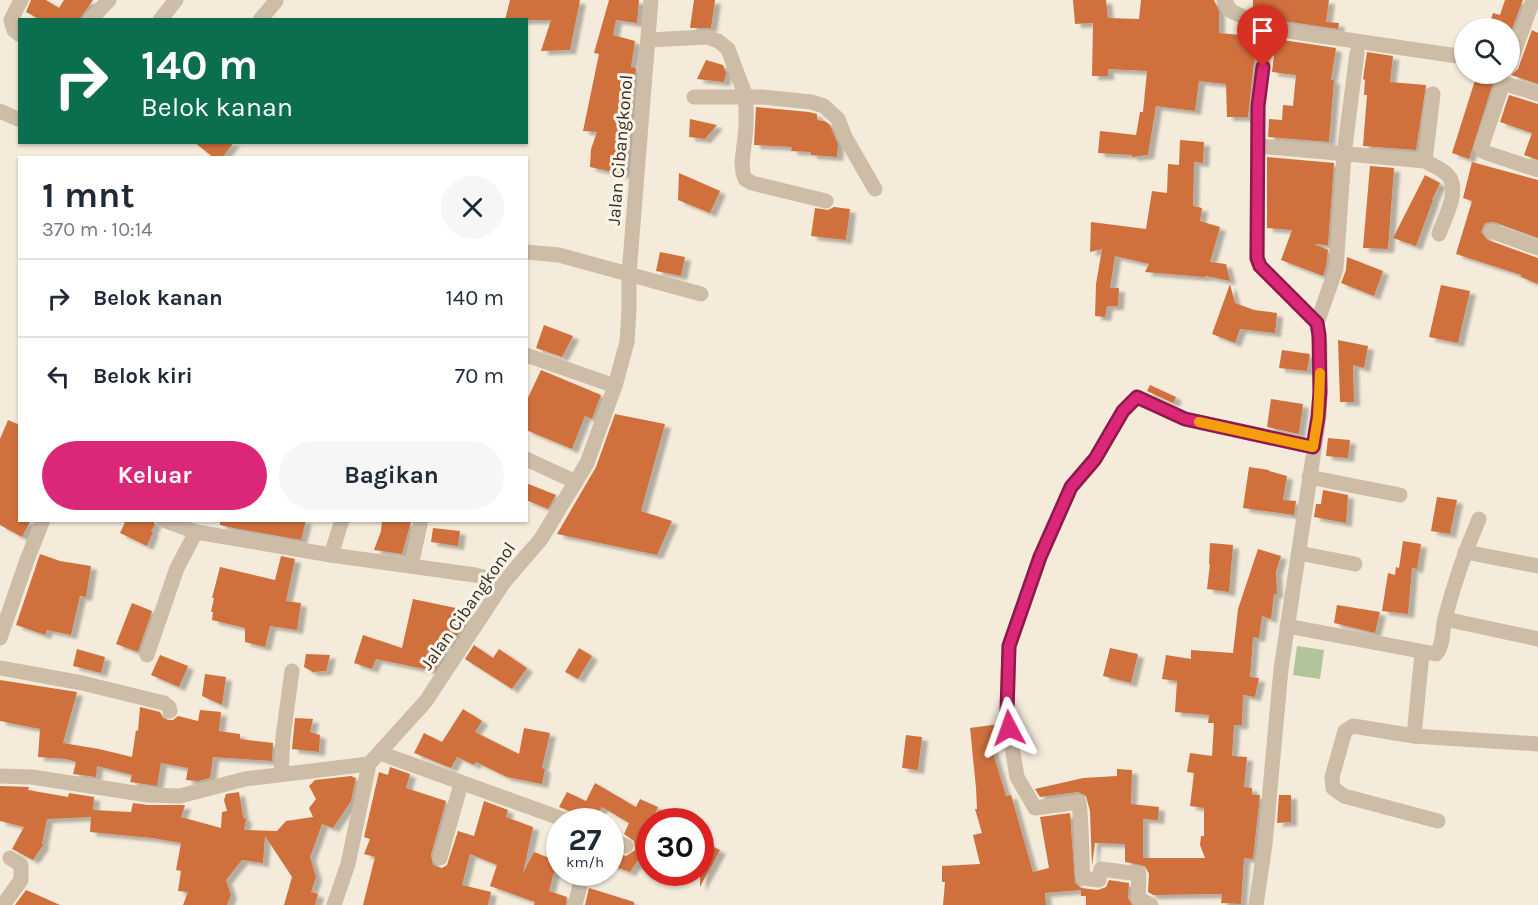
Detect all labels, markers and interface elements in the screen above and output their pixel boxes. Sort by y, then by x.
pin [1237,5,1288,67]
icon: arrive [1246,14,1279,47]
map controls [1454,18,1520,84]
button: search [1454,18,1520,84]
text: 140 m [141,40,258,90]
icon: right [42,42,120,120]
street label: Jalan Cibangkonol [602,74,638,226]
text: Belok kanan [141,91,293,123]
text: 1 mnt [42,174,135,216]
button: close [441,176,504,239]
text: 370 m · 10:14 [42,218,152,241]
icon: right [42,282,75,315]
text: Belok kanan [93,285,223,311]
text: 140 m [446,285,504,311]
icon: left [42,360,75,393]
text: Belok kiri [93,363,193,389]
text: 70 m [455,363,504,389]
button: Keluar [42,441,267,510]
button: Bagikan [279,441,504,510]
street label: Jalan Cibangkonol [416,538,520,674]
position arrow [977,696,1041,760]
speed limit sign: 30 [636,808,714,886]
text: 27 [568,822,602,858]
text: km/h [566,853,604,871]

